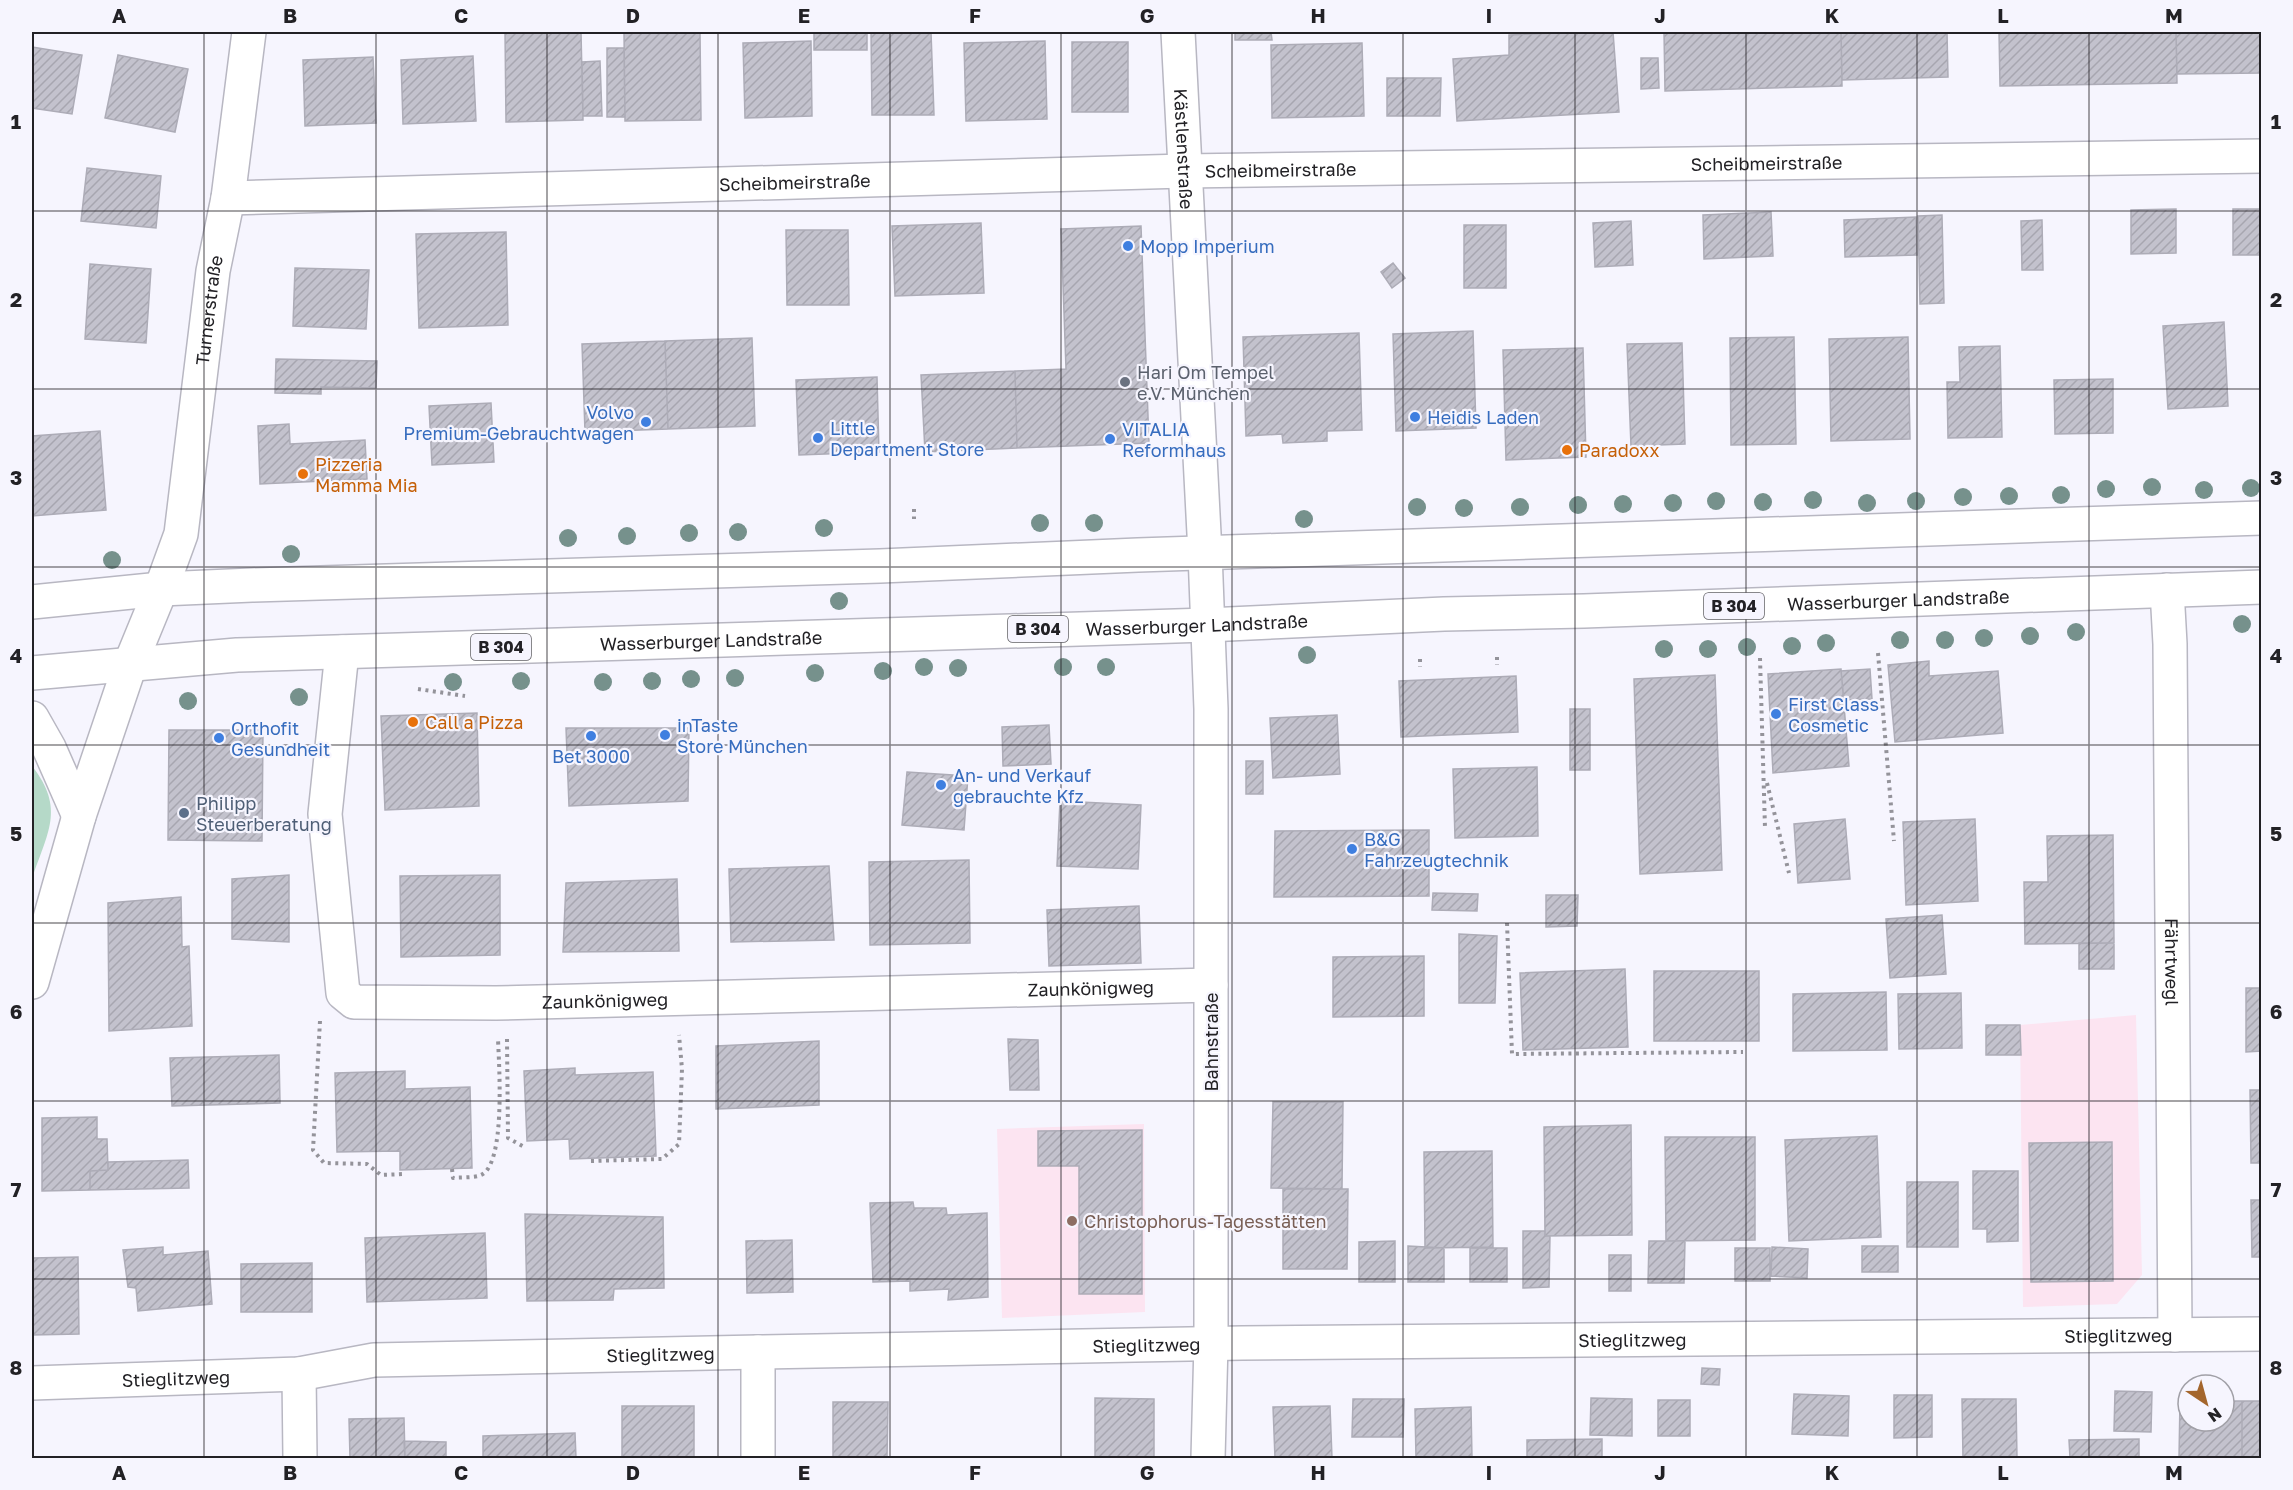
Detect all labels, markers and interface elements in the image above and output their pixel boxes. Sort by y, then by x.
text: A [112,3,126,27]
text: B [283,3,297,27]
text: C [454,3,468,27]
text: D [626,3,640,27]
text: E [798,3,810,27]
text: F [969,3,981,27]
text: G [1140,3,1154,27]
text: H [1310,3,1326,27]
text: I [1486,3,1492,27]
text: J [1654,3,1666,27]
text: K [1825,3,1840,27]
text: L [1997,3,2009,27]
text: M [2165,3,2183,27]
street label: Kästlenstraße [1170,88,1198,210]
text: 1 [11,109,21,133]
text: 1 [2271,109,2281,133]
street label: Scheibmeirstraße [1691,151,1843,175]
street label: Scheibmeirstraße [1205,158,1357,182]
street label: Scheibmeirstraße [719,169,871,195]
place label: Mopp Imperium [1140,235,1275,257]
marker: Mopp Imperium [1121,239,1135,253]
street label: Turnerstraße [191,253,227,366]
text: 2 [10,287,22,311]
text: 2 [2270,287,2282,311]
place label: Hari Om Tempel e.V. München [1137,361,1274,404]
marker: Hari Om Tempel e.V. München [1118,375,1132,389]
place label: Volvo Premium-Gebrauchtwagen [403,401,634,444]
place label: Heidis Laden [1427,406,1539,428]
marker: Heidis Laden [1408,410,1422,424]
marker: Volvo Premium-Gebrauchtwagen [639,415,653,429]
place label: Little Department Store [830,417,984,460]
place label: VITALIA Reformhaus [1122,418,1226,461]
marker: Little Department Store [811,431,825,445]
marker: VITALIA Reformhaus [1103,432,1117,446]
place label: Paradoxx [1579,439,1659,461]
marker: Paradoxx [1560,443,1574,457]
place label: Pizzeria Mamma Mia [315,453,418,496]
text: 3 [10,465,22,489]
text: 3 [2270,465,2282,489]
marker: Pizzeria Mamma Mia [296,467,310,481]
street label: Wasserburger Landstraße [1787,585,2010,615]
road number: B 304 [1704,593,1764,619]
street label: Wasserburger Landstraße [1085,609,1308,640]
road number: B 304 [1008,616,1068,642]
street label: Wasserburger Landstraße [599,626,823,655]
road number: B 304 [471,634,531,660]
text: 4 [10,643,22,667]
text: 4 [2270,643,2282,667]
place label: First Class Cosmetic [1788,693,1879,736]
marker: First Class Cosmetic [1769,707,1783,721]
place label: Call a Pizza [425,711,523,733]
place label: inTaste Store München [677,714,808,757]
marker: Call a Pizza [406,715,420,729]
place label: Orthofit Gesundheit [231,717,330,760]
marker: inTaste Store München [658,728,672,742]
marker: Bet 3000 [584,729,598,743]
marker: Orthofit Gesundheit [212,731,226,745]
place label: Bet 3000 [552,745,630,767]
place label: An- und Verkauf gebrauchte Kfz [953,764,1091,807]
marker: An- und Verkauf gebrauchte Kfz [934,778,948,792]
place label: Philipp Steuerberatung [196,792,332,835]
marker: Philipp Steuerberatung [177,806,191,820]
text: 5 [10,821,22,845]
text: 5 [2270,821,2282,845]
place label: B&G Fahrzeugtechnik [1364,828,1509,871]
marker: B&G Fahrzeugtechnik [1345,842,1359,856]
street label: Fährtwegl [2161,918,2184,1006]
street label: Zaunkönigweg [1027,975,1154,1001]
street label: Zaunkönigweg [541,988,668,1013]
street label: Bahnstraße [1200,993,1222,1092]
text: 6 [10,999,22,1023]
text: 6 [2270,999,2282,1023]
text: 7 [11,1177,22,1201]
text: 7 [2271,1177,2282,1201]
place label: Christophorus-Tagesstätten [1084,1210,1327,1232]
marker: Christophorus-Tagesstätten [1065,1214,1079,1228]
street label: Stieglitzweg [2064,1324,2173,1347]
street label: Stieglitzweg [1578,1328,1687,1351]
street label: Stieglitzweg [1092,1333,1201,1357]
street label: Stieglitzweg [606,1342,715,1366]
text: 8 [10,1355,22,1379]
text: 8 [2270,1355,2282,1379]
street label: Stieglitzweg [121,1365,230,1391]
north arrow [2176,1373,2236,1433]
text: N [2204,1403,2226,1427]
text: A [112,1460,126,1484]
text: B [283,1460,297,1484]
text: C [454,1460,468,1484]
text: D [626,1460,640,1484]
text: E [798,1460,810,1484]
text: F [969,1460,981,1484]
text: G [1140,1460,1154,1484]
text: H [1310,1460,1326,1484]
text: I [1486,1460,1492,1484]
text: J [1654,1460,1666,1484]
text: K [1825,1460,1840,1484]
text: L [1997,1460,2009,1484]
text: M [2165,1460,2183,1484]

